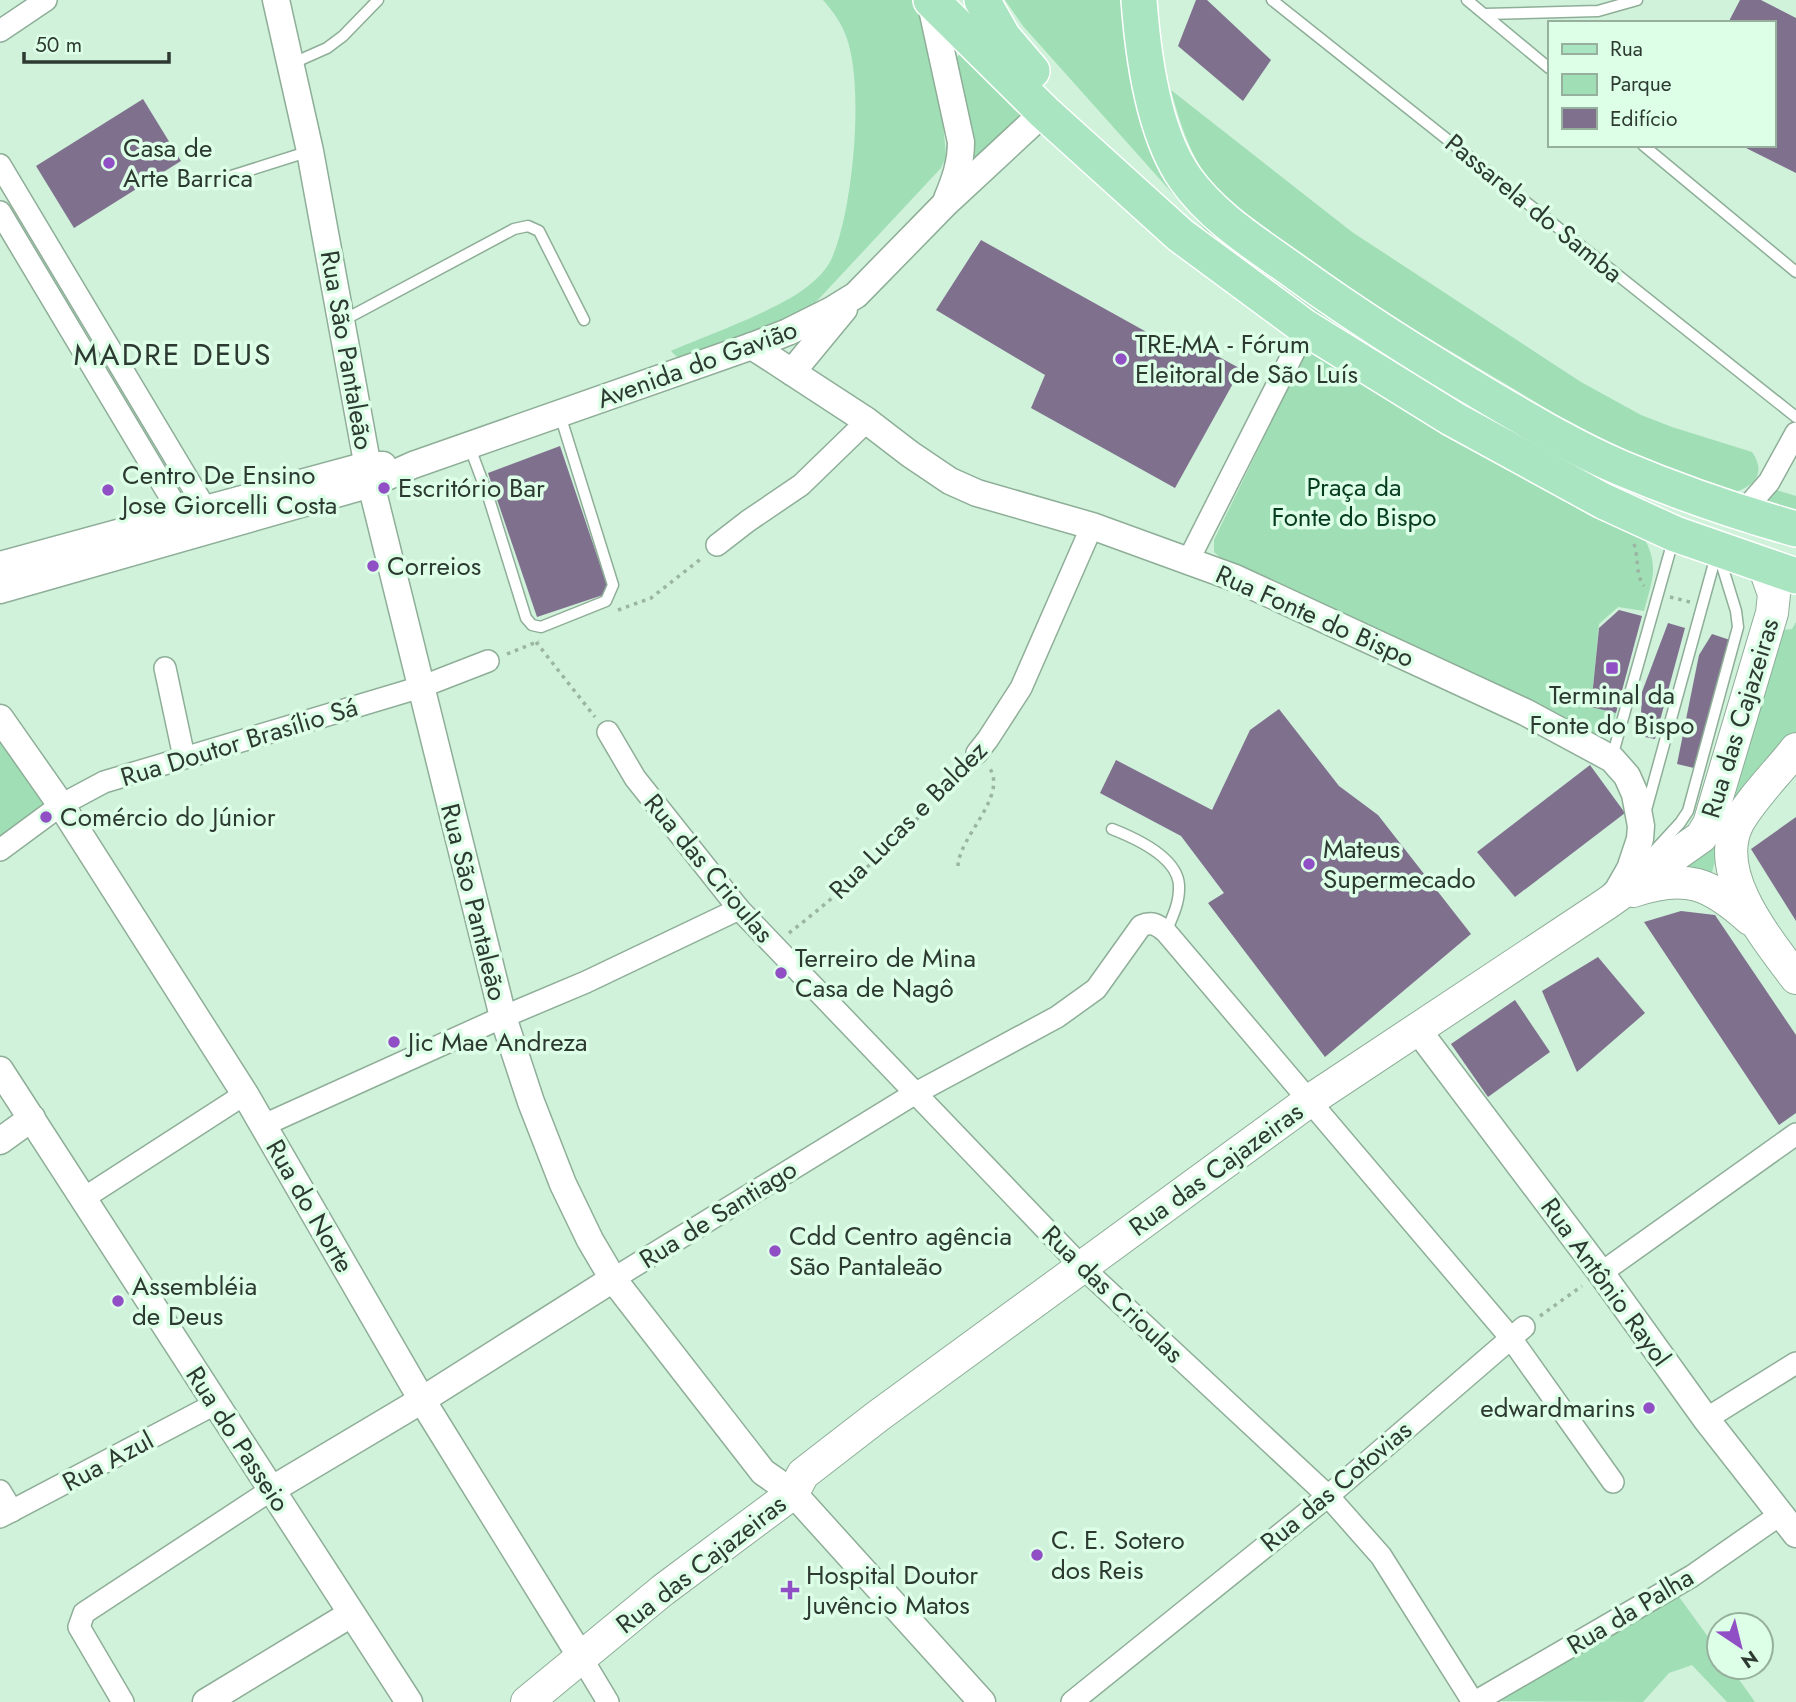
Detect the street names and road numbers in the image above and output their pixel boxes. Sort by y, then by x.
street label: Passarela do Samba [1437,124,1631,292]
street label: Rua São Pantaleão [311,247,383,453]
street label: Avenida do Gavião [592,310,802,418]
street label: Rua Fonte do Bispo [1210,555,1420,677]
street label: Rua das Cajazeiras [1692,613,1788,823]
street label: Rua Doutor Brasílio Sá [116,688,362,796]
street label: Rua Lucas e Baldez [820,732,996,908]
street label: Rua das Crioulas [635,785,783,951]
street label: Rua São Pantaleão [431,799,517,1005]
street label: Rua das Cajazeiras [1121,1093,1311,1245]
street label: Rua do Norte [256,1132,364,1280]
street label: Rua de Santiago [632,1150,804,1278]
street label: Rua Antônio Rayol [1532,1190,1680,1374]
street label: Rua das Crioulas [1033,1216,1193,1372]
street label: Rua do Passeio [177,1359,299,1519]
street label: Rua das Cotovias [1252,1411,1420,1561]
street label: Rua Azul [56,1421,160,1501]
street label: Rua das Cajazeiras [608,1485,794,1643]
street label: Rua da Palha [1559,1558,1701,1664]

